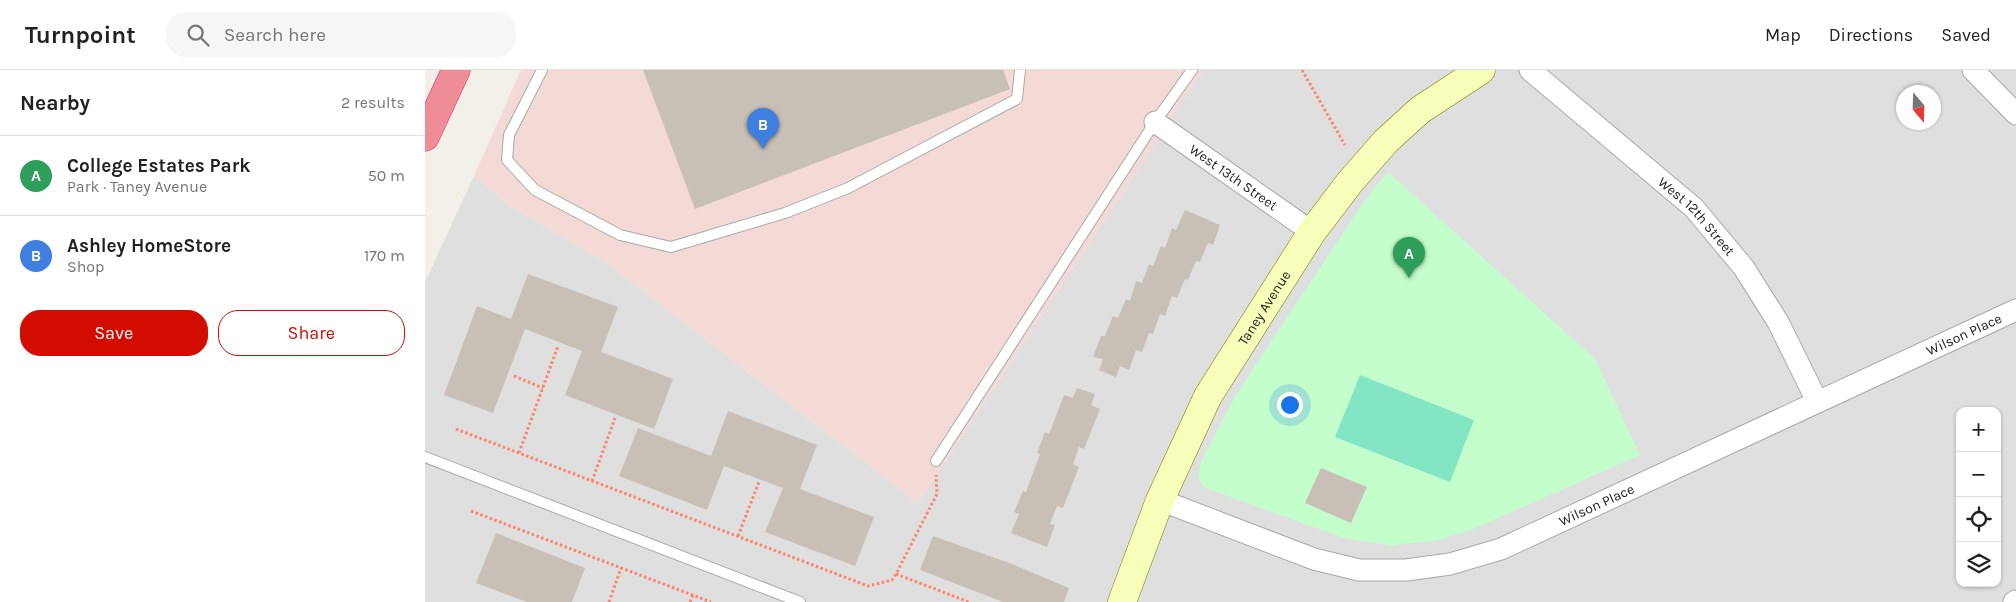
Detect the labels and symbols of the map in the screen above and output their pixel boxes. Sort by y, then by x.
north arrow [1896,85,1941,130]
pin: B [747,108,779,149]
street label: West 13th Street [1186,140,1281,214]
street label: West 12th Street [1655,173,1739,259]
pin: A [1393,237,1425,278]
street label: Taney Avenue [1234,267,1294,348]
street label: Wilson Place [1923,309,2004,359]
your location [1277,392,1303,418]
street label: Wilson Place [1556,480,1637,530]

